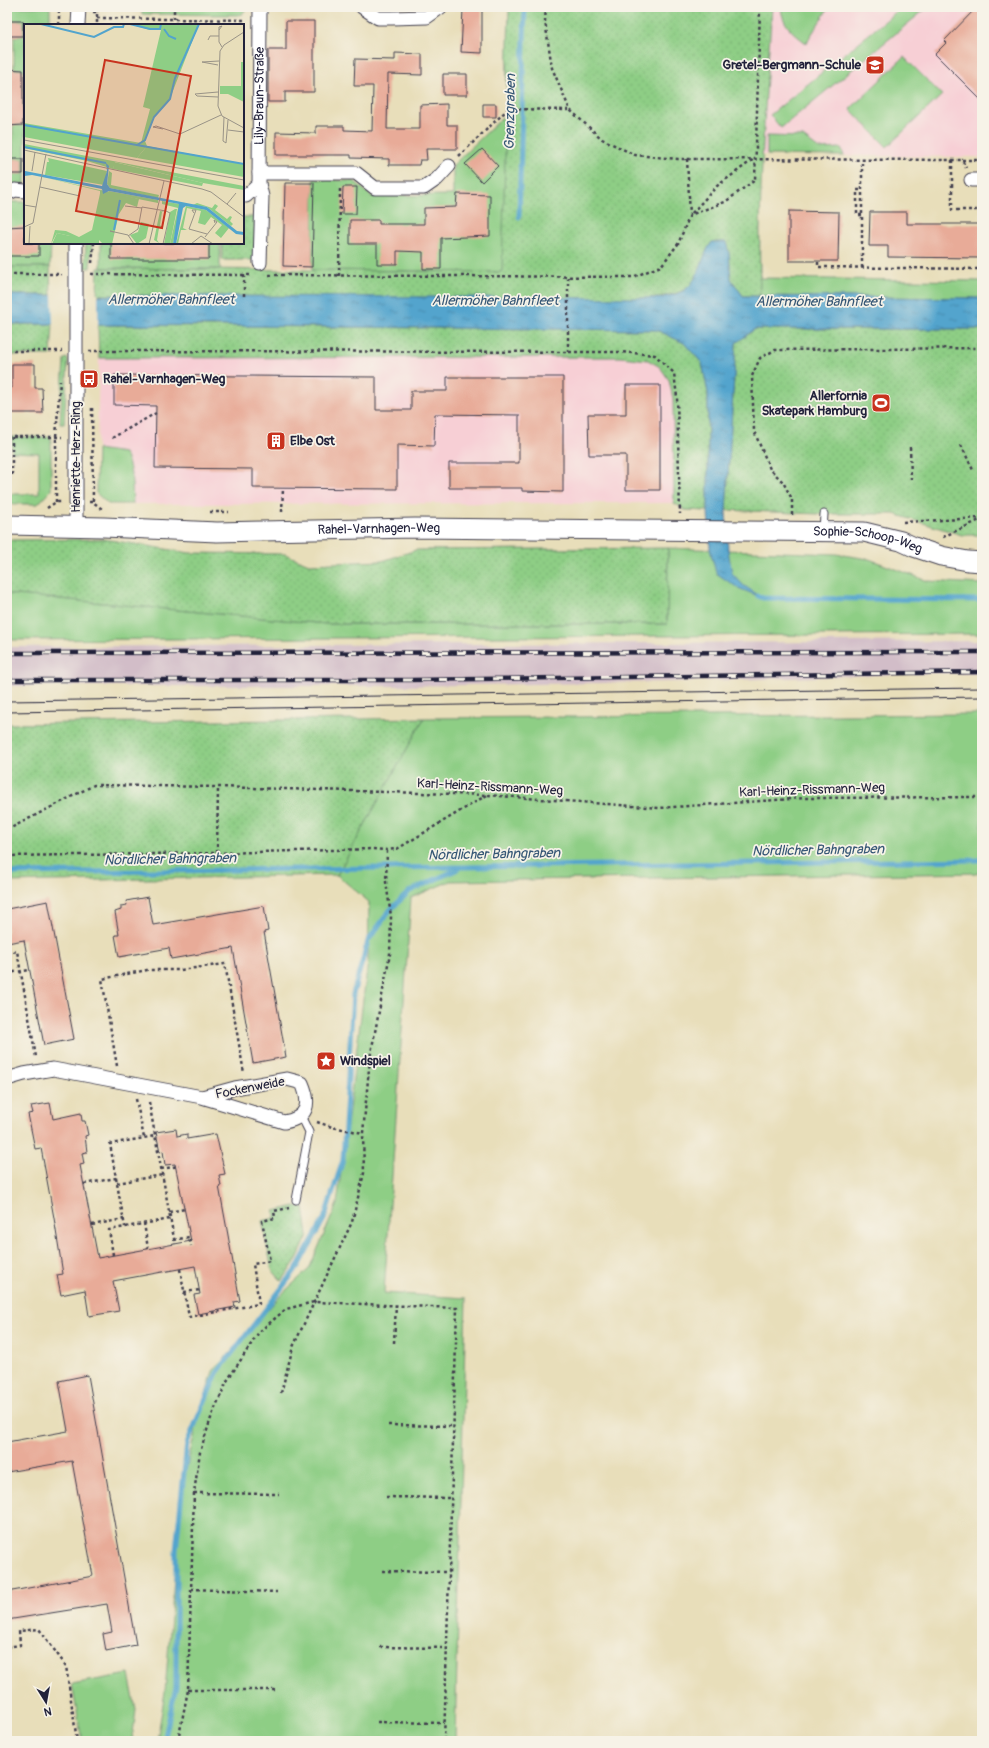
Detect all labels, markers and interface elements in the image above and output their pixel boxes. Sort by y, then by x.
inset map [24,24,244,244]
street label: Lily-Braun-Straße [251,46,268,145]
school or university icon: Gretel-Bergmann-Schule [864,54,886,76]
place label: Gretel-Bergmann-Schule [723,57,862,73]
water label: Grenzgraben [501,73,519,150]
water label: Allermöher Bahnfleet [108,291,236,308]
water label: Allermöher Bahnfleet [432,292,560,309]
water label: Allermöher Bahnfleet [756,293,884,310]
bus stop icon: Rahel-Varnhagen-Weg [78,368,100,390]
place label: Rahel-Varnhagen-Weg [103,371,226,387]
place label: Allerfornia Skatepark Hamburg [762,388,867,419]
sports icon: Allerfornia Skatepark Hamburg [870,392,892,414]
street label: Henriette-Herz-Ring [68,401,84,513]
building icon: Elbe Ost [265,430,287,452]
place label: Elbe Ost [290,433,336,449]
street label: Rahel-Varnhagen-Weg [317,520,441,538]
street label: Sophie-Schoop-Weg [813,524,925,557]
street label: Karl-Heinz-Rissmann-Weg [417,775,564,799]
street label: Karl-Heinz-Rissmann-Weg [739,779,886,801]
water label: Nördlicher Bahngraben [752,840,885,860]
water label: Nördlicher Bahngraben [428,844,561,864]
water label: Nördlicher Bahngraben [104,849,237,869]
place icon: Windspiel [315,1050,337,1072]
place label: Windspiel [340,1053,391,1069]
street label: Fockenweide [214,1073,287,1103]
north arrow [26,1682,66,1722]
text: N [42,1704,53,1719]

